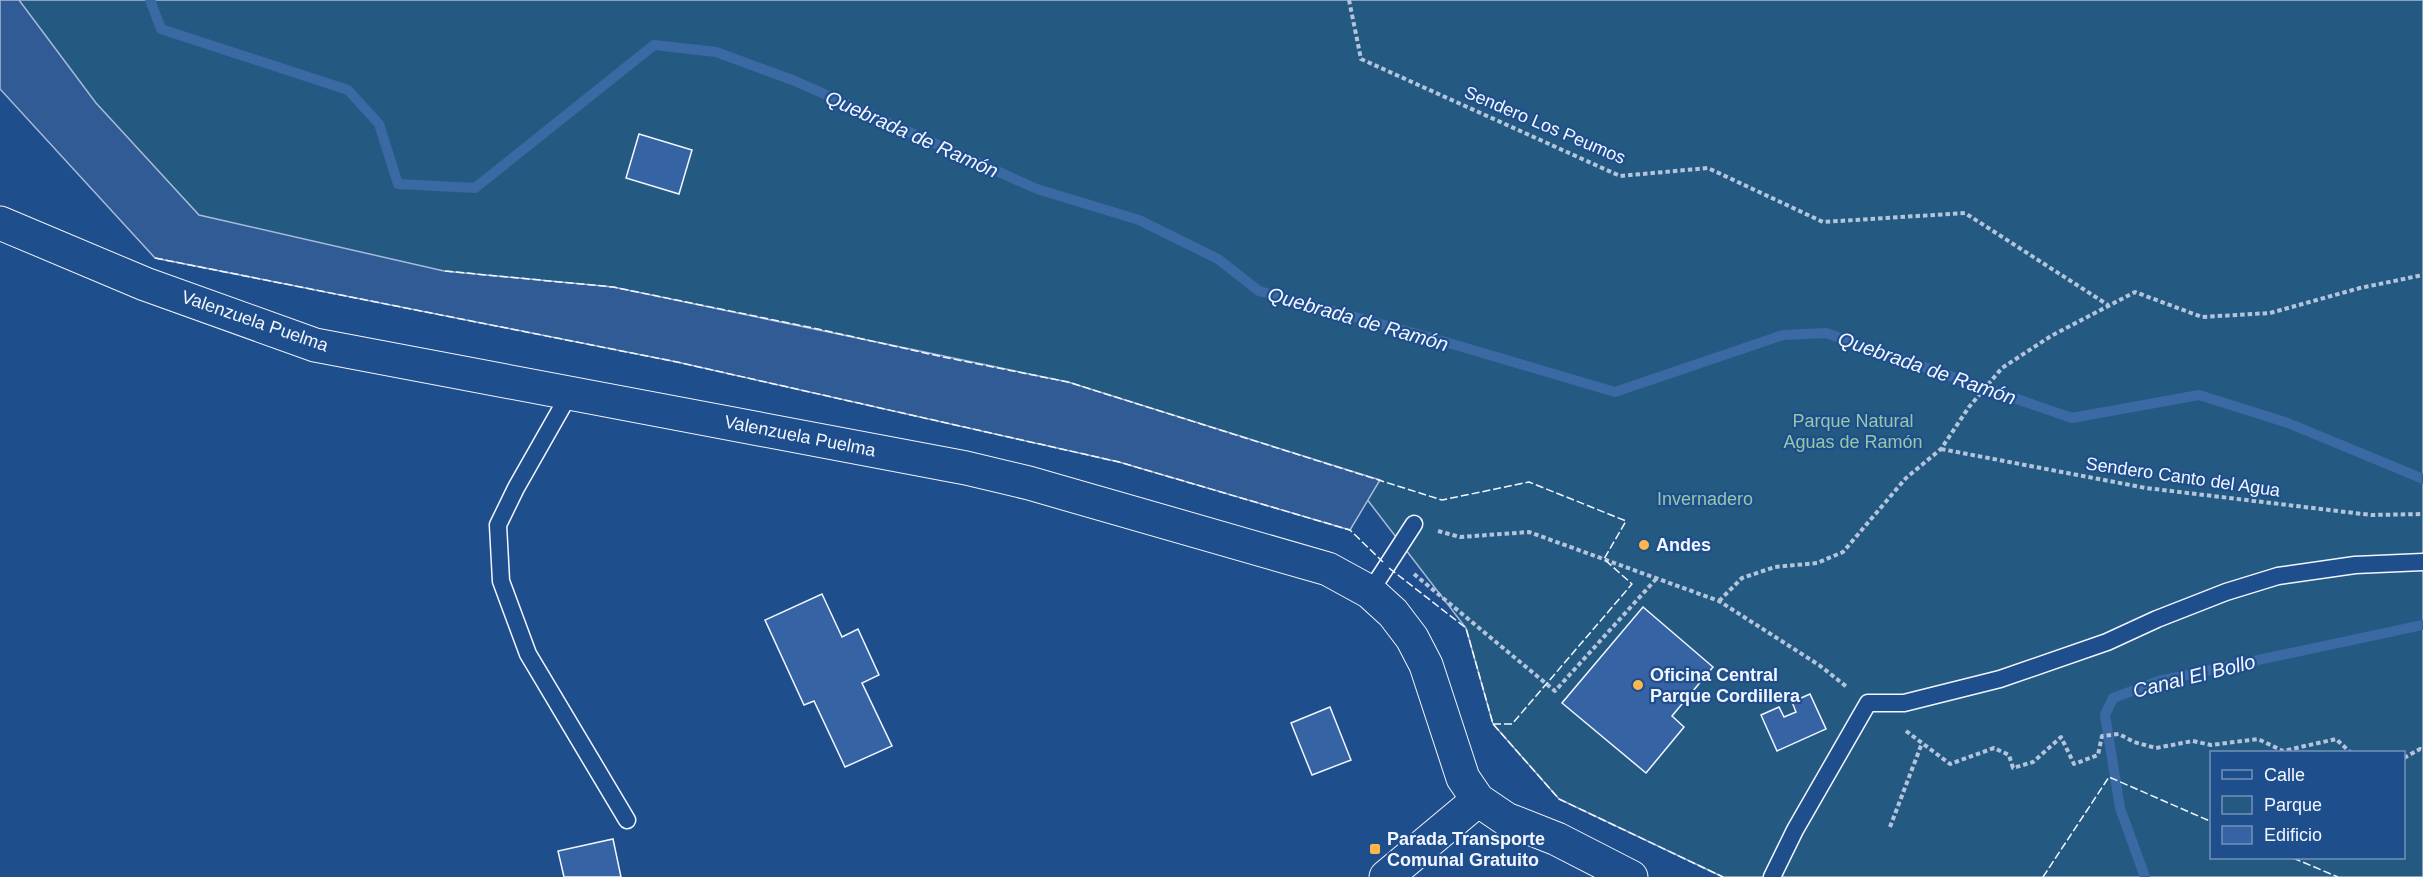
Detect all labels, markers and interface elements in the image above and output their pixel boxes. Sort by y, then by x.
street label: Sendero Los Peumos [1461,82,1629,168]
water label: Quebrada de Ramón [822,86,1002,182]
water label: Quebrada de Ramón [1265,283,1451,355]
street label: Valenzuela Puelma [179,287,332,356]
water label: Quebrada de Ramón [1835,327,2019,409]
park label: Parque Natural Aguas de Ramón [1783,411,1923,452]
street label: Valenzuela Puelma [723,412,878,461]
street label: Sendero Canto del Agua [2084,453,2282,501]
park label: Invernadero [1657,489,1753,509]
place label: Andes [1656,535,1711,555]
marker: Andes [1637,538,1651,552]
water label: Canal El Bollo [2130,650,2258,702]
place label: Oficina Central Parque Cordillera [1650,665,1801,706]
marker: Oficina Central Parque Cordillera [1631,678,1645,692]
legend [2210,751,2405,859]
text: Calle [2264,765,2305,785]
text: Parque [2264,795,2322,815]
text: Edificio [2264,825,2322,845]
place label: Parada Transporte Comunal Gratuito [1387,829,1545,870]
marker: Parada Transporte Comunal Gratuito [1368,842,1382,856]

